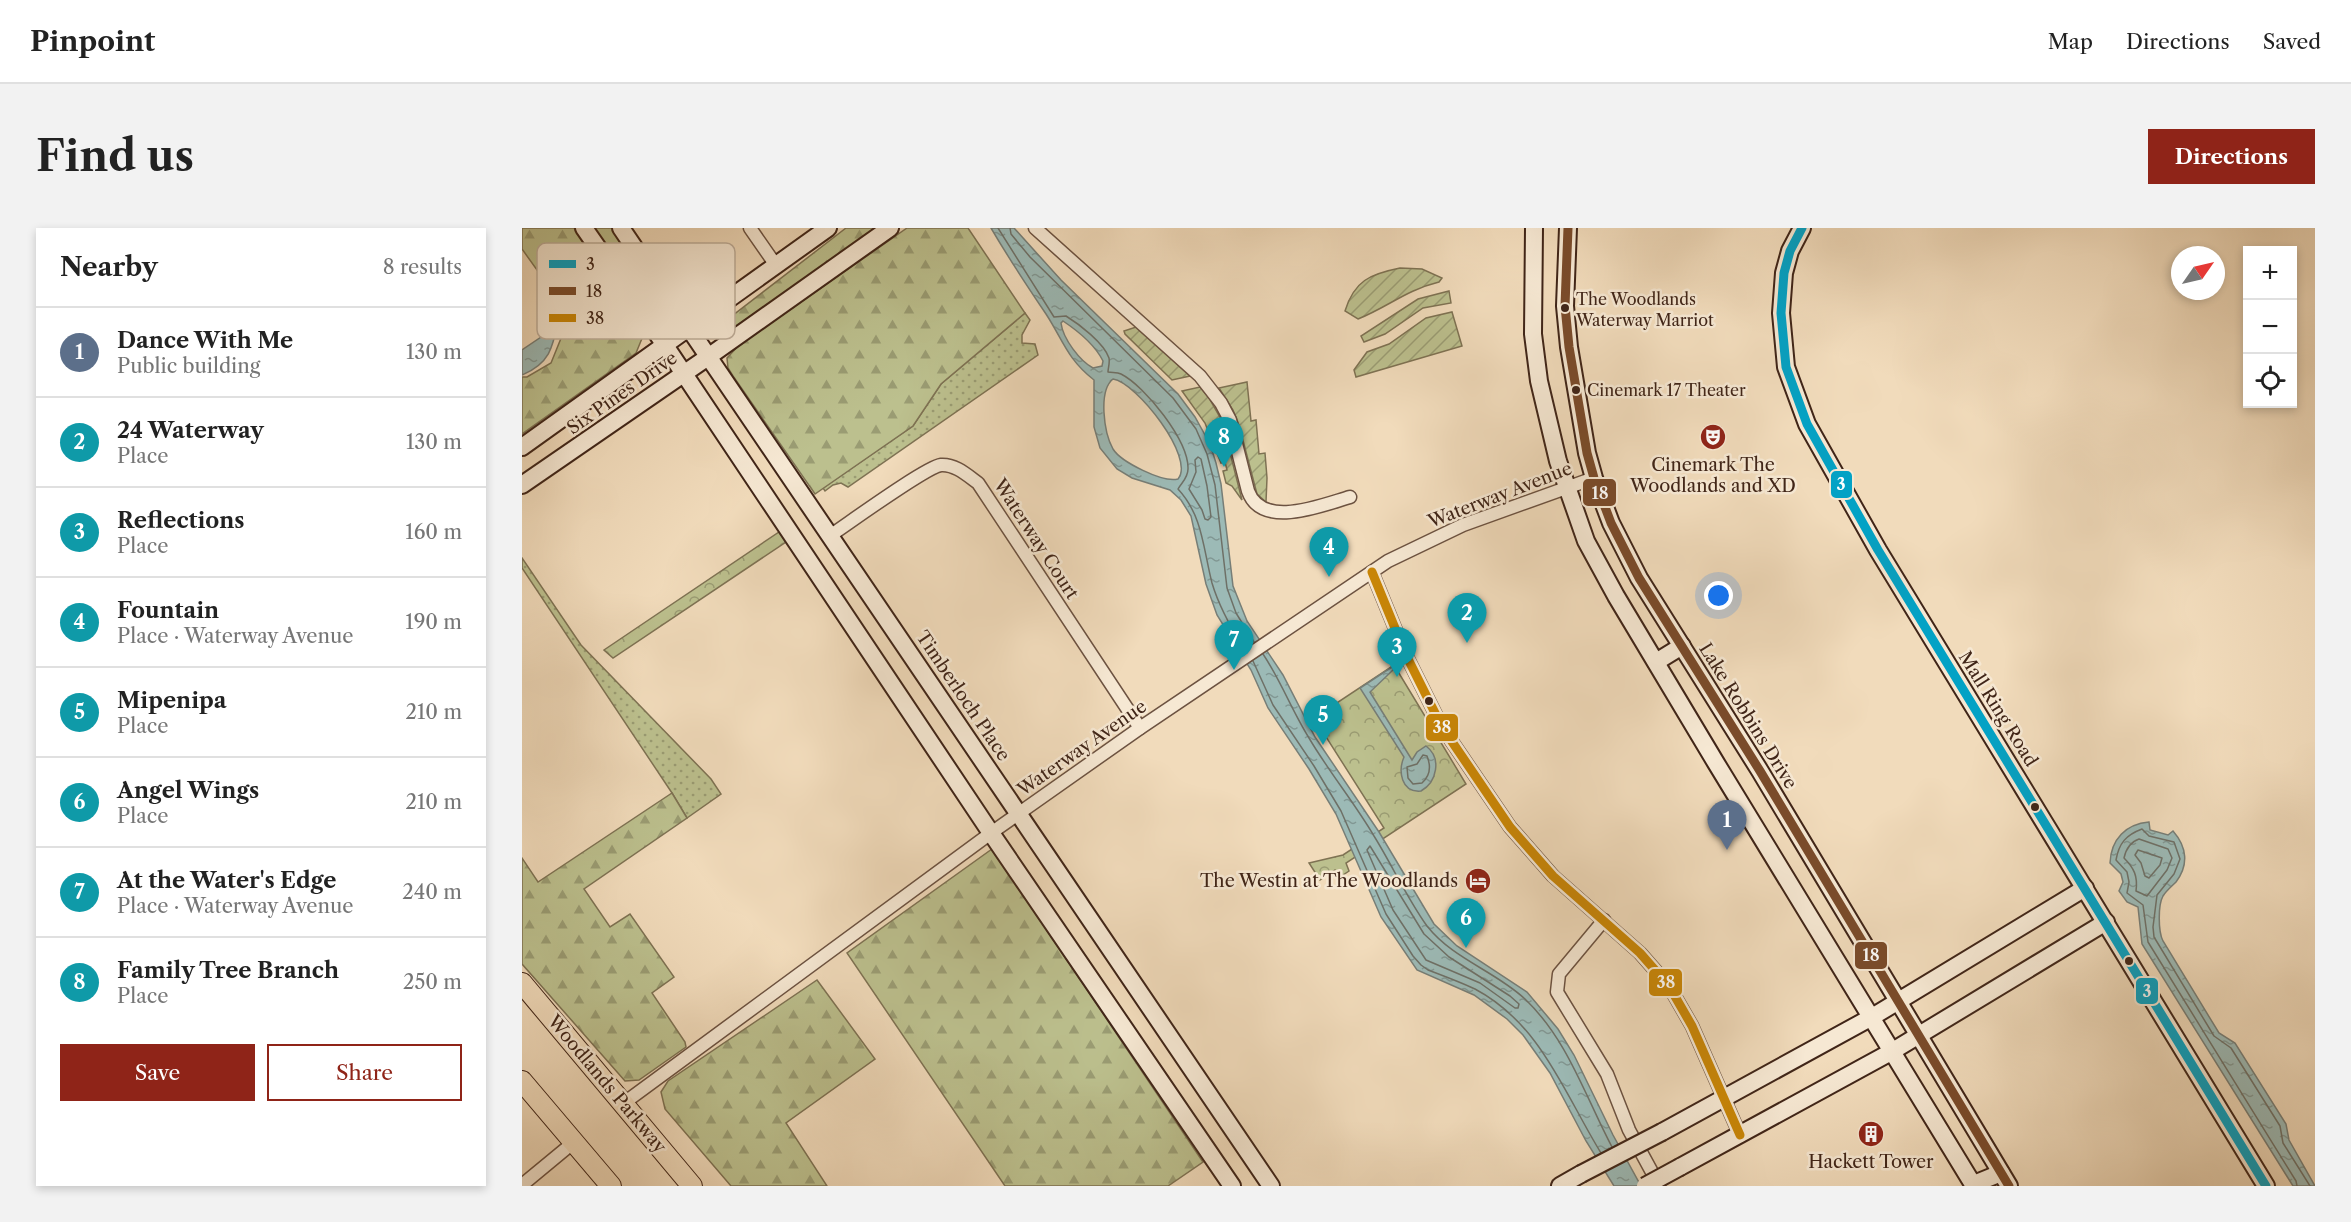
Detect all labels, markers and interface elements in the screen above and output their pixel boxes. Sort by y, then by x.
text: Pinpoint [30,24,155,58]
text: Map [2048,29,2093,54]
text: Directions [2126,29,2230,54]
text: Saved [2263,29,2321,54]
button: Directions [2148,129,2315,184]
text: Find us [36,130,194,182]
legend [537,243,735,339]
north arrow [2171,246,2225,300]
map controls [2243,246,2297,408]
button: + [2243,246,2297,300]
text: Nearby [60,251,158,283]
text: 3 [586,254,595,274]
text: 8 results [383,255,462,279]
text: 18 [586,281,602,301]
place label: The Woodlands Waterway Marriot [1575,289,1714,330]
button: − [2243,300,2297,354]
marker: The Woodlands Waterway Marriot [1559,302,1571,314]
text: 38 [586,308,604,328]
text: Dance With Me [117,327,293,354]
text: 1 [75,340,84,364]
text: 130 m [406,340,462,364]
street label: Six Pines Drive [563,347,681,439]
text: Public building [117,354,260,378]
button: locate [2243,354,2297,408]
place label: Cinemark 17 Theater [1587,380,1746,400]
marker: Cinemark 17 Theater [1570,384,1582,396]
text: 24 Waterway [117,417,264,444]
pin: 8 [1204,418,1244,467]
theatre icon: Cinemark The Woodlands and XD [1698,422,1728,452]
text: 2 [74,430,85,454]
text: 130 m [406,430,462,454]
text: Place [117,444,168,468]
place label: Cinemark The Woodlands and XD [1629,454,1796,497]
street label: Waterway Avenue [1424,457,1575,533]
line badge: 3 [1830,470,1853,499]
street label: Waterway Court [988,474,1083,604]
text: 3 [1836,474,1846,494]
line badge: 18 [1582,478,1617,507]
text: 18 [1591,483,1609,503]
text: Reflections [117,507,245,534]
text: 3 [74,520,85,544]
text: 160 m [405,520,462,544]
pin: 4 [1310,528,1348,577]
text: Place [117,534,168,558]
your location [1704,581,1733,610]
pin: 2 [1448,594,1486,643]
text: Fountain [117,597,219,624]
text: 4 [74,610,85,634]
text: 190 m [405,610,462,634]
pin: 7 [1214,620,1254,670]
text: Place · Waterway Avenue [117,624,353,648]
street label: Timberloch Place [911,627,1015,765]
pin: 3 [1378,628,1416,677]
street label: Lake Robbins Drive [1694,639,1802,793]
street label: Mall Ring Road [1954,647,2042,771]
text: Mipenipa [117,687,226,714]
street label: Waterway Avenue [1012,695,1151,801]
unlabelled marker [1423,695,1435,707]
pin: 5 [1304,696,1342,745]
text: 5 [74,700,85,724]
text: 210 m [405,700,462,724]
line badge: 38 [1425,713,1459,742]
text: Place [117,714,168,738]
text: 38 [1433,717,1452,737]
text: Angel Wings [117,777,259,804]
text: 6 [74,790,85,814]
text: 210 m [405,790,462,814]
pin: 1 [1708,800,1746,850]
unlabelled marker [2029,801,2041,813]
text: Place [117,804,168,828]
hotel icon: The Westin at The Woodlands [1463,866,1493,896]
text: At the Water's Edge [117,867,336,894]
place label: The Westin at The Woodlands [1200,870,1458,892]
text: 7 [74,880,85,904]
text: 240 m [402,880,462,904]
text: Place · Waterway Avenue [117,894,353,918]
pin: 6 [1446,898,1486,948]
line badge: 18 [1854,941,1888,970]
text: 18 [1862,945,1880,965]
unlabelled marker [2123,955,2135,967]
text: Family Tree Branch [117,957,339,984]
line badge: 38 [1648,968,1683,997]
text: 8 [73,970,86,994]
text: 250 m [403,970,462,994]
text: 38 [1657,972,1676,992]
line badge: 3 [2135,977,2159,1005]
text: 3 [2142,981,2152,1001]
text: Place [117,984,168,1008]
street label: Woodlands Parkway [542,1010,672,1158]
button: Save [60,1044,255,1101]
button: Share [267,1044,462,1101]
building icon: Hackett Tower [1856,1119,1886,1149]
place label: Hackett Tower [1808,1151,1934,1173]

